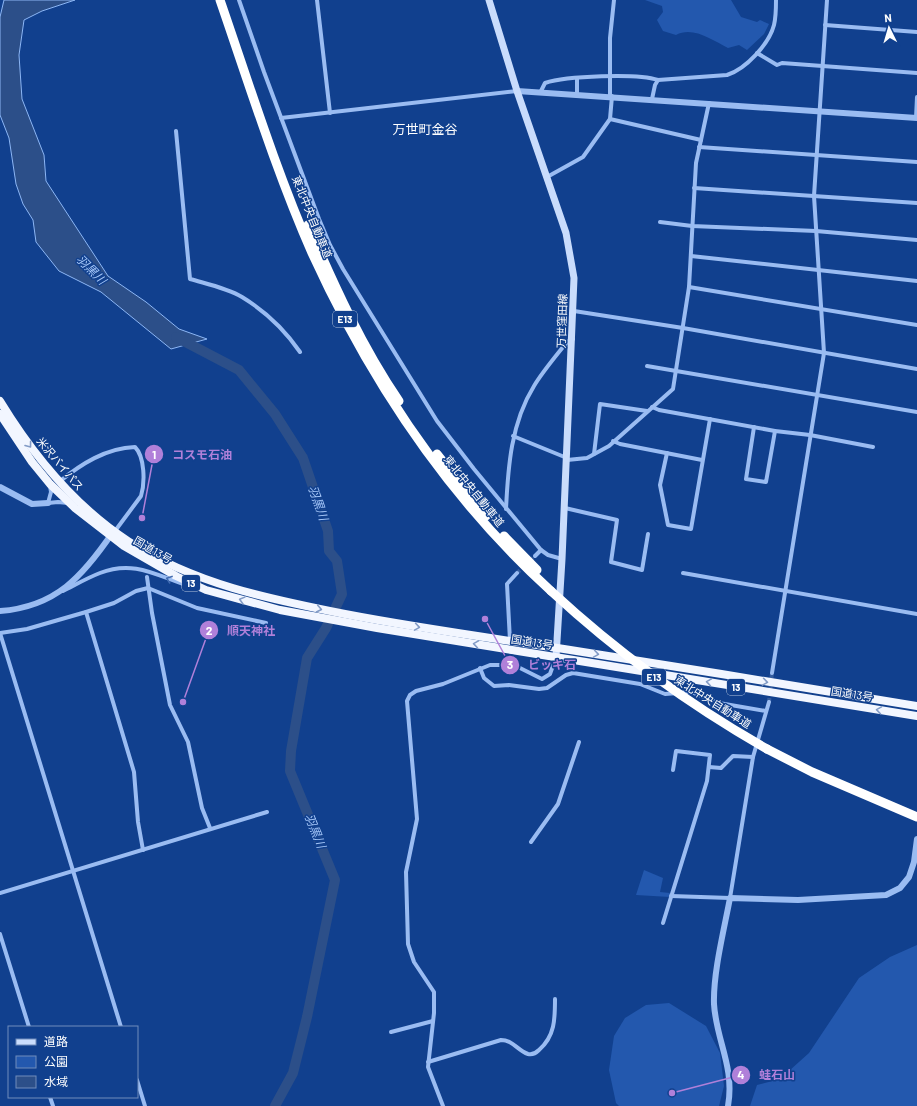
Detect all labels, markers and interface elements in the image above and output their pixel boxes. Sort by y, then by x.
north arrow [869,8,909,48]
text: N [884,11,892,24]
district label: 万世町金谷 [392,121,458,137]
street label: 東北中央自動車道 [290,174,335,260]
water label: 羽黒川 [74,252,111,288]
street label: 万世窪田線 [554,293,569,349]
road number: E13 [333,311,357,327]
street label: 米沢バイパス [34,434,87,493]
one-way arrow [25,440,32,447]
callout: コスモ石油 [144,442,240,466]
text: 1 [152,447,156,461]
text: コスモ石油 [172,447,232,461]
street label: 東北中央自動車道 [442,452,507,529]
water label: 羽黒川 [306,483,332,524]
street label: 国道13号 [132,533,175,566]
one-way arrow [166,575,173,583]
road number: 13 [182,575,200,591]
one-way arrow [239,596,246,605]
one-way arrow [316,604,322,613]
callout: 順天神社 [199,618,283,642]
one-way arrow [414,622,420,631]
text: 2 [206,623,213,637]
text: 順天神社 [227,623,275,637]
street label: 国道13号 [510,632,554,651]
one-way arrow [473,640,479,649]
one-way arrow [593,649,599,658]
callout: ビッキ石 [500,653,584,677]
text: 3 [507,657,513,671]
text: ビッキ石 [528,657,576,671]
road number: E13 [642,669,666,685]
street label: 東北中央自動車道 [673,673,754,730]
one-way arrow [762,677,769,686]
one-way arrow [706,678,712,687]
road number: 13 [727,679,745,695]
street label: 国道13号 [830,684,874,703]
one-way arrow [875,706,882,715]
water label: 羽黒川 [303,811,330,852]
legend [8,1026,138,1098]
text: 道路 [44,1034,68,1048]
text: 公園 [44,1054,68,1068]
callout: 蛙石山 [731,1063,803,1087]
text: 4 [737,1067,745,1081]
text: 蛙石山 [759,1067,795,1081]
text: 水域 [44,1074,68,1088]

